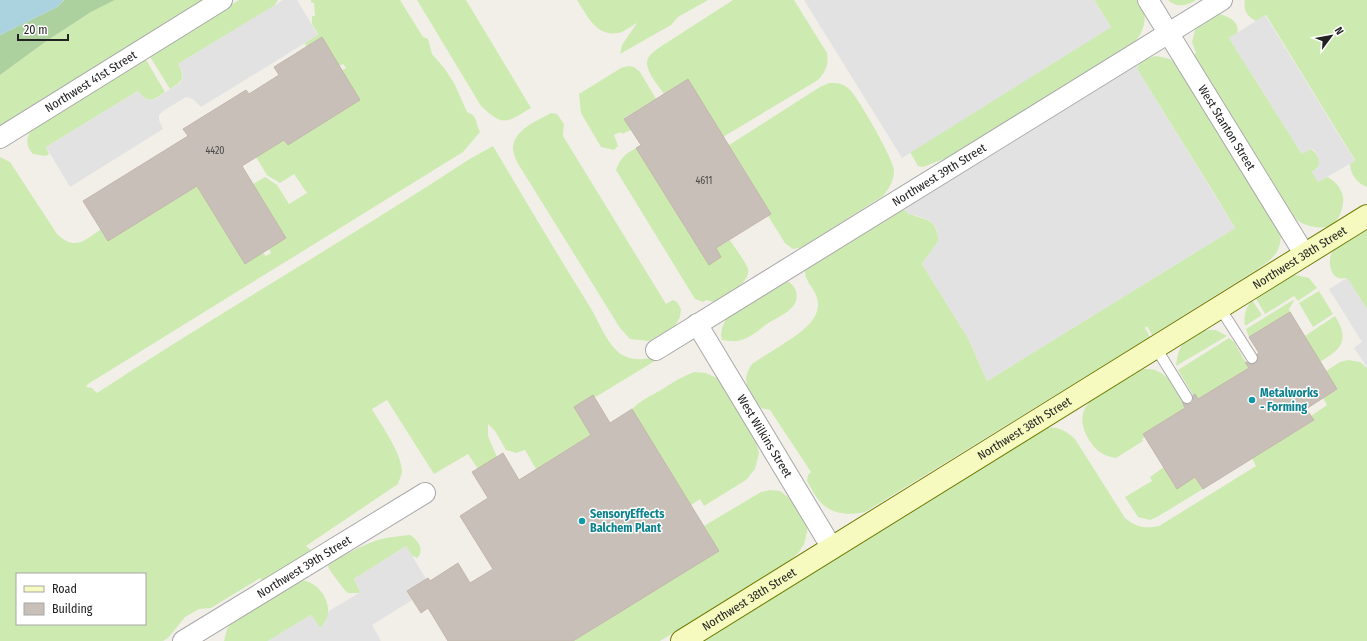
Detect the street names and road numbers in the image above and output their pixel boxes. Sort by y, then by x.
street label: Northwest 41st Street [43,48,139,115]
street label: West Stanton Street [1195,83,1258,173]
street label: Northwest 39th Street [890,141,989,209]
street label: Northwest 38th Street [1250,223,1349,292]
street label: West Wilkins Street [734,392,795,480]
street label: Northwest 38th Street [975,394,1074,463]
street label: Northwest 39th Street [255,533,354,601]
street label: Northwest 38th Street [700,565,799,634]

